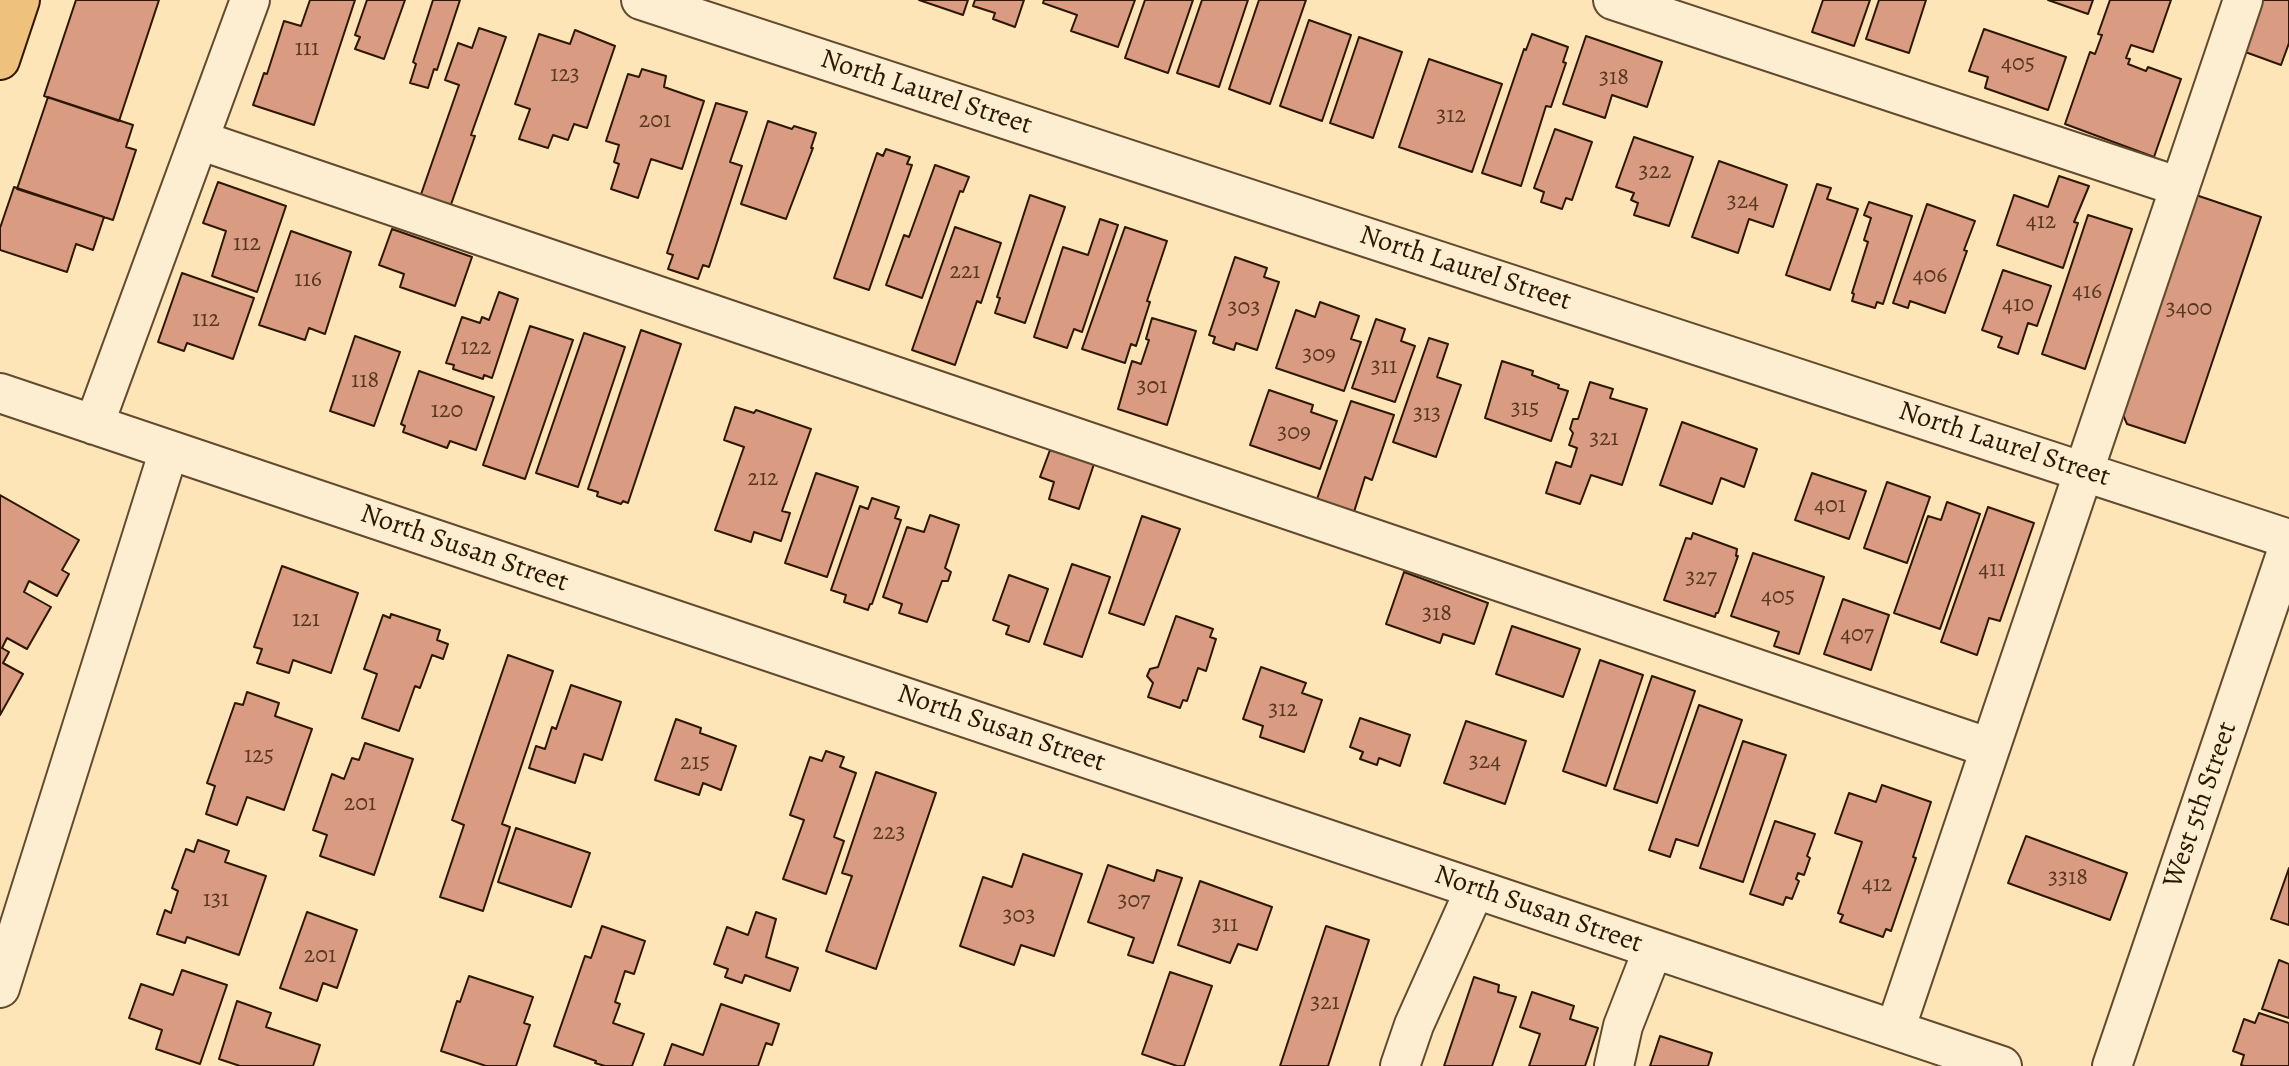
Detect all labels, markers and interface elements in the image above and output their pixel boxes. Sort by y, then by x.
house number: 111 [295,35,319,63]
street label: North Laurel Street [816,43,1036,143]
house number: 405 [2001,50,2035,78]
house number: 123 [550,61,580,89]
house number: 318 [1599,64,1629,92]
house number: 312 [1436,102,1466,130]
house number: 201 [639,107,671,135]
house number: 322 [1639,158,1671,186]
house number: 324 [1727,188,1759,216]
house number: 412 [2026,208,2056,236]
street label: North Laurel Street [1355,219,1575,319]
house number: 112 [233,230,261,258]
house number: 221 [949,258,981,286]
house number: 406 [1913,262,1947,290]
house number: 116 [294,266,322,294]
house number: 416 [2072,278,2102,306]
house number: 410 [2002,291,2034,319]
house number: 303 [1228,294,1260,322]
house number: 3400 [2166,295,2212,323]
house number: 112 [192,306,220,334]
house number: 122 [460,334,492,362]
house number: 309 [1302,341,1336,369]
house number: 311 [1371,353,1397,381]
house number: 118 [351,367,379,395]
house number: 301 [1137,373,1167,401]
house number: 315 [1511,395,1539,423]
street label: North Laurel Street [1894,395,2114,495]
house number: 120 [431,397,463,425]
house number: 313 [1413,400,1441,428]
house number: 309 [1277,419,1311,447]
house number: 321 [1589,425,1619,453]
house number: 212 [747,465,779,493]
house number: 401 [1814,492,1846,520]
street label: North Susan Street [355,498,573,600]
house number: 411 [1978,556,2006,584]
house number: 327 [1685,564,1717,592]
house number: 405 [1761,583,1795,611]
house number: 318 [1422,600,1452,628]
house number: 121 [292,606,320,634]
house number: 407 [1840,621,1874,649]
street label: North Susan Street [892,678,1110,780]
house number: 312 [1268,696,1298,724]
street label: West 5th Street [2157,718,2245,892]
house number: 125 [244,742,274,770]
house number: 324 [1469,748,1501,776]
house number: 215 [680,749,710,777]
house number: 201 [344,790,376,818]
house number: 223 [873,819,905,847]
street label: North Susan Street [1429,859,1647,961]
house number: 3318 [2048,864,2088,892]
house number: 412 [1862,871,1892,899]
house number: 131 [203,886,229,914]
house number: 307 [1118,887,1150,915]
house number: 303 [1003,902,1035,930]
house number: 311 [1212,911,1238,939]
house number: 201 [304,942,336,970]
house number: 321 [1310,989,1340,1017]

